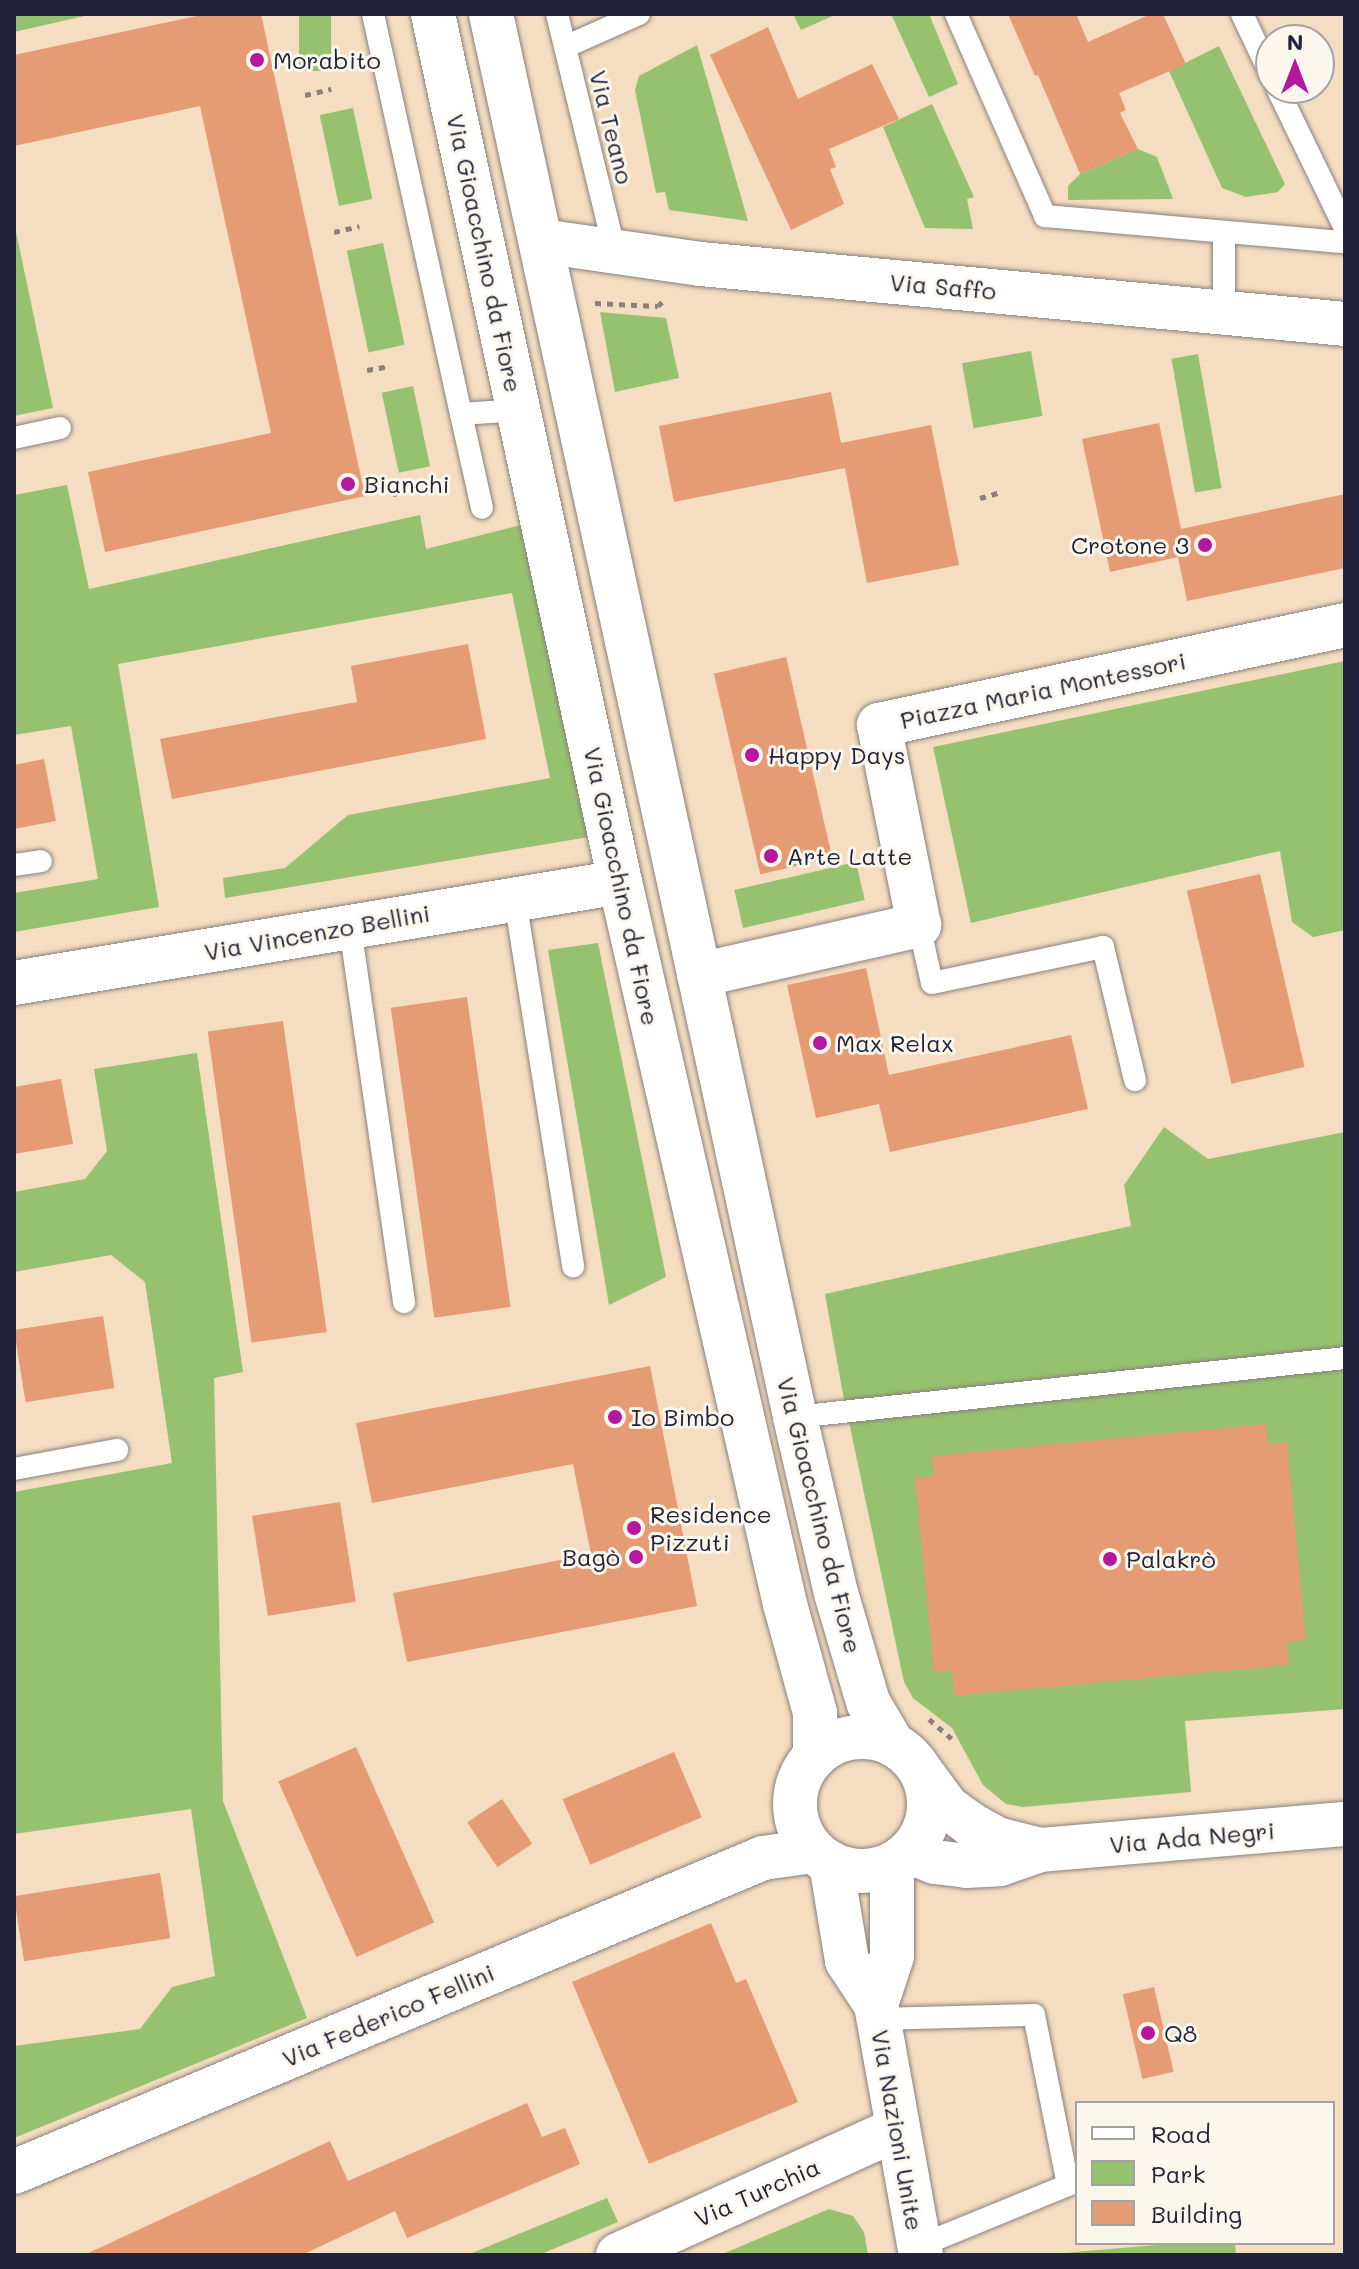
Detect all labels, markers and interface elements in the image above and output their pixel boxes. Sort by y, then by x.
north arrow [1255,24,1335,104]
text: N [1287,27,1303,56]
place label: Morabito [273,46,381,74]
marker: Morabito [248,51,266,69]
street label: Via Teano [584,67,640,187]
street label: Via Gioacchino da Fiore [441,111,529,395]
street label: Via Saffo [889,267,997,305]
place label: Bianchi [364,470,449,498]
marker: Bianchi [339,475,357,493]
place label: Crotone 3 [1071,531,1189,559]
marker: Crotone 3 [1196,536,1214,554]
street label: Piazza Maria Montessori [897,646,1189,734]
place label: Happy Days [768,741,906,769]
street label: Via Gioacchino da Fiore [578,744,666,1028]
marker: Happy Days [743,746,761,764]
place label: Arte Latte [787,842,912,870]
marker: Arte Latte [762,847,780,865]
street label: Via Vincenzo Bellini [202,898,432,966]
place label: Max Relax [836,1029,953,1057]
marker: Max Relax [811,1034,829,1052]
street label: Via Gioacchino da Fiore [772,1374,868,1656]
place label: Io Bimbo [631,1403,734,1431]
marker: Io Bimbo [606,1408,624,1426]
place label: Residence Pizzuti [650,1500,772,1556]
marker: Residence Pizzuti [625,1519,643,1537]
place label: Bagò [562,1543,620,1571]
place label: Palakrò [1126,1545,1216,1573]
marker: Bagò [627,1548,645,1566]
marker: Palakrò [1101,1550,1119,1568]
street label: Via Ada Negri [1108,1815,1276,1859]
street label: Via Federico Fellini [278,1957,498,2073]
place label: Q8 [1164,2019,1197,2047]
marker: Q8 [1139,2024,1157,2042]
street label: Via Nazioni Unite [866,2027,930,2233]
legend [1075,2101,1335,2245]
text: Road [1151,2118,1211,2149]
street label: Via Turchia [690,2152,824,2232]
text: Park [1151,2158,1205,2189]
text: Building [1151,2198,1242,2229]

